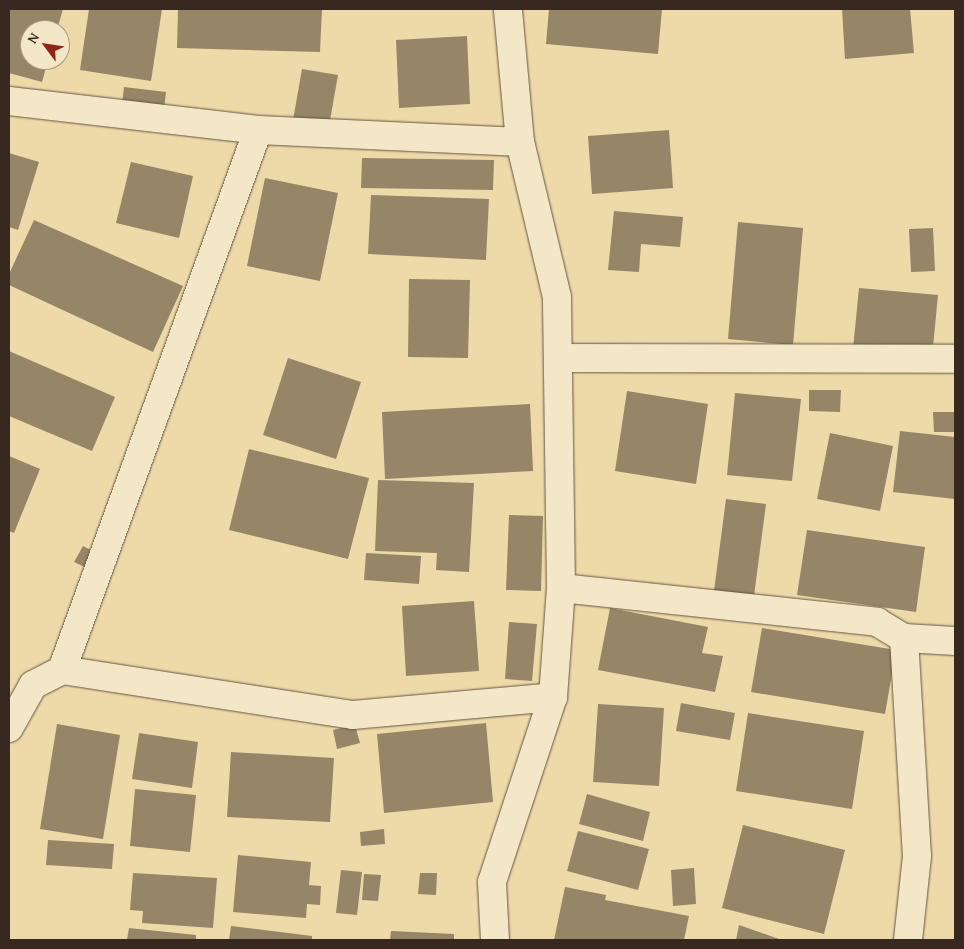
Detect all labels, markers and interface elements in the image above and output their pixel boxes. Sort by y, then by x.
north arrow [20,20,70,70]
text: N [22,29,44,47]

